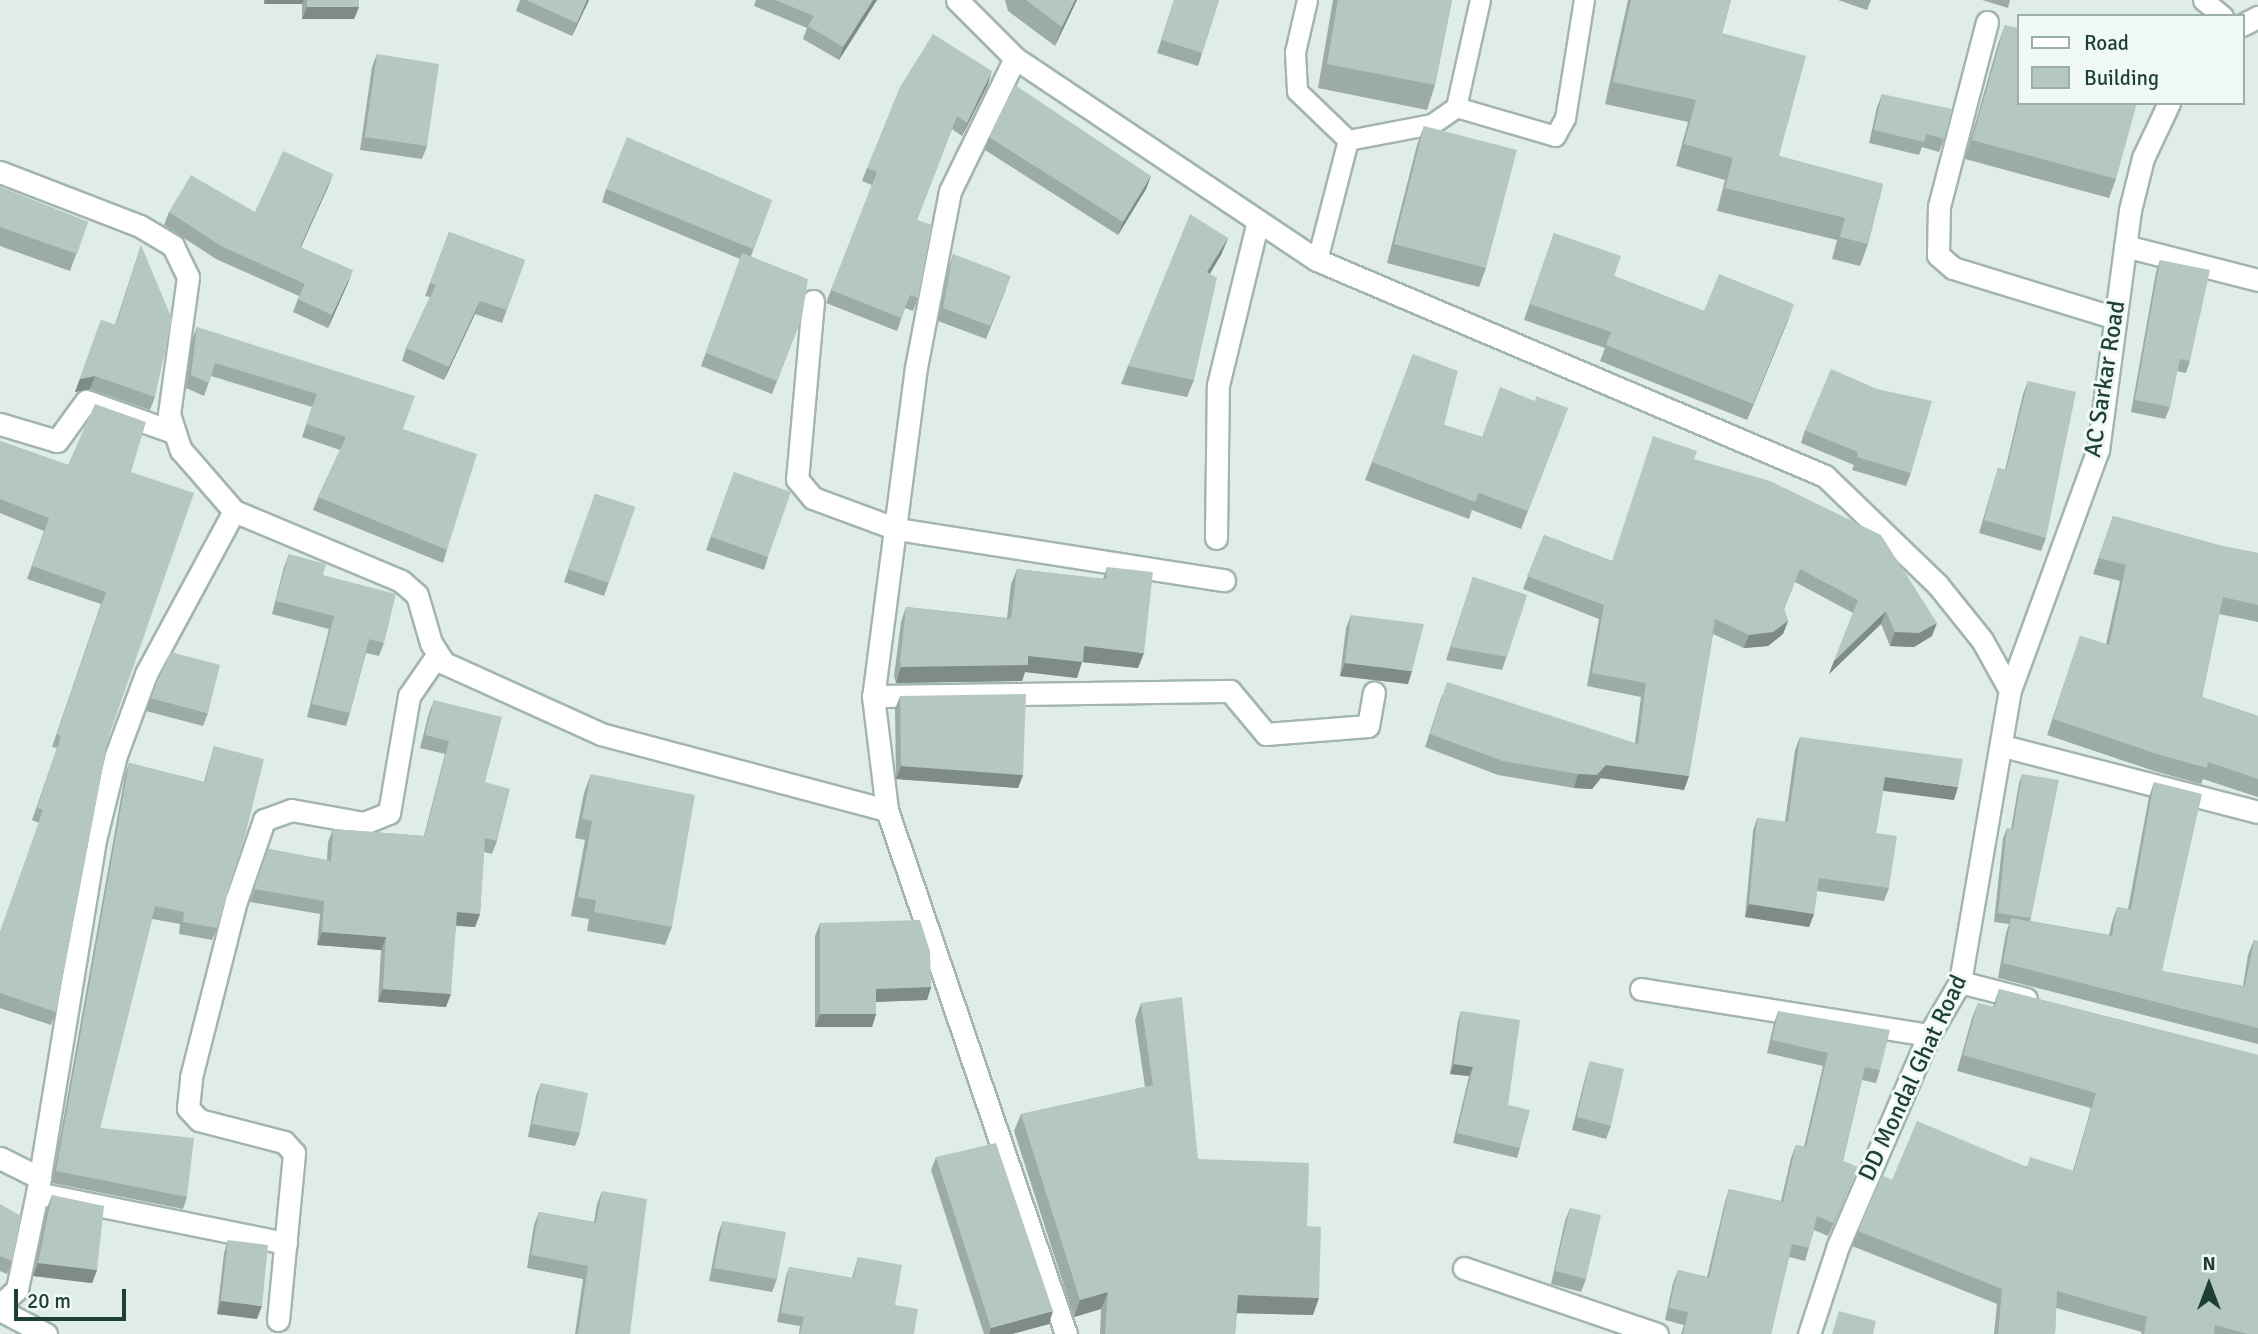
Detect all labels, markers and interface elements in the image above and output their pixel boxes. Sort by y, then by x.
legend [2016,14,2244,105]
text: Road [2084,30,2129,56]
text: Building [2084,65,2159,91]
street label: AC Sarkar Road [2078,299,2132,459]
street label: DD Mondal Ghat Road [1853,970,1973,1186]
north arrow [2174,1250,2244,1320]
text: N [2202,1252,2216,1276]
scale bar [18,1274,130,1318]
text: 20 m [27,1288,71,1314]

